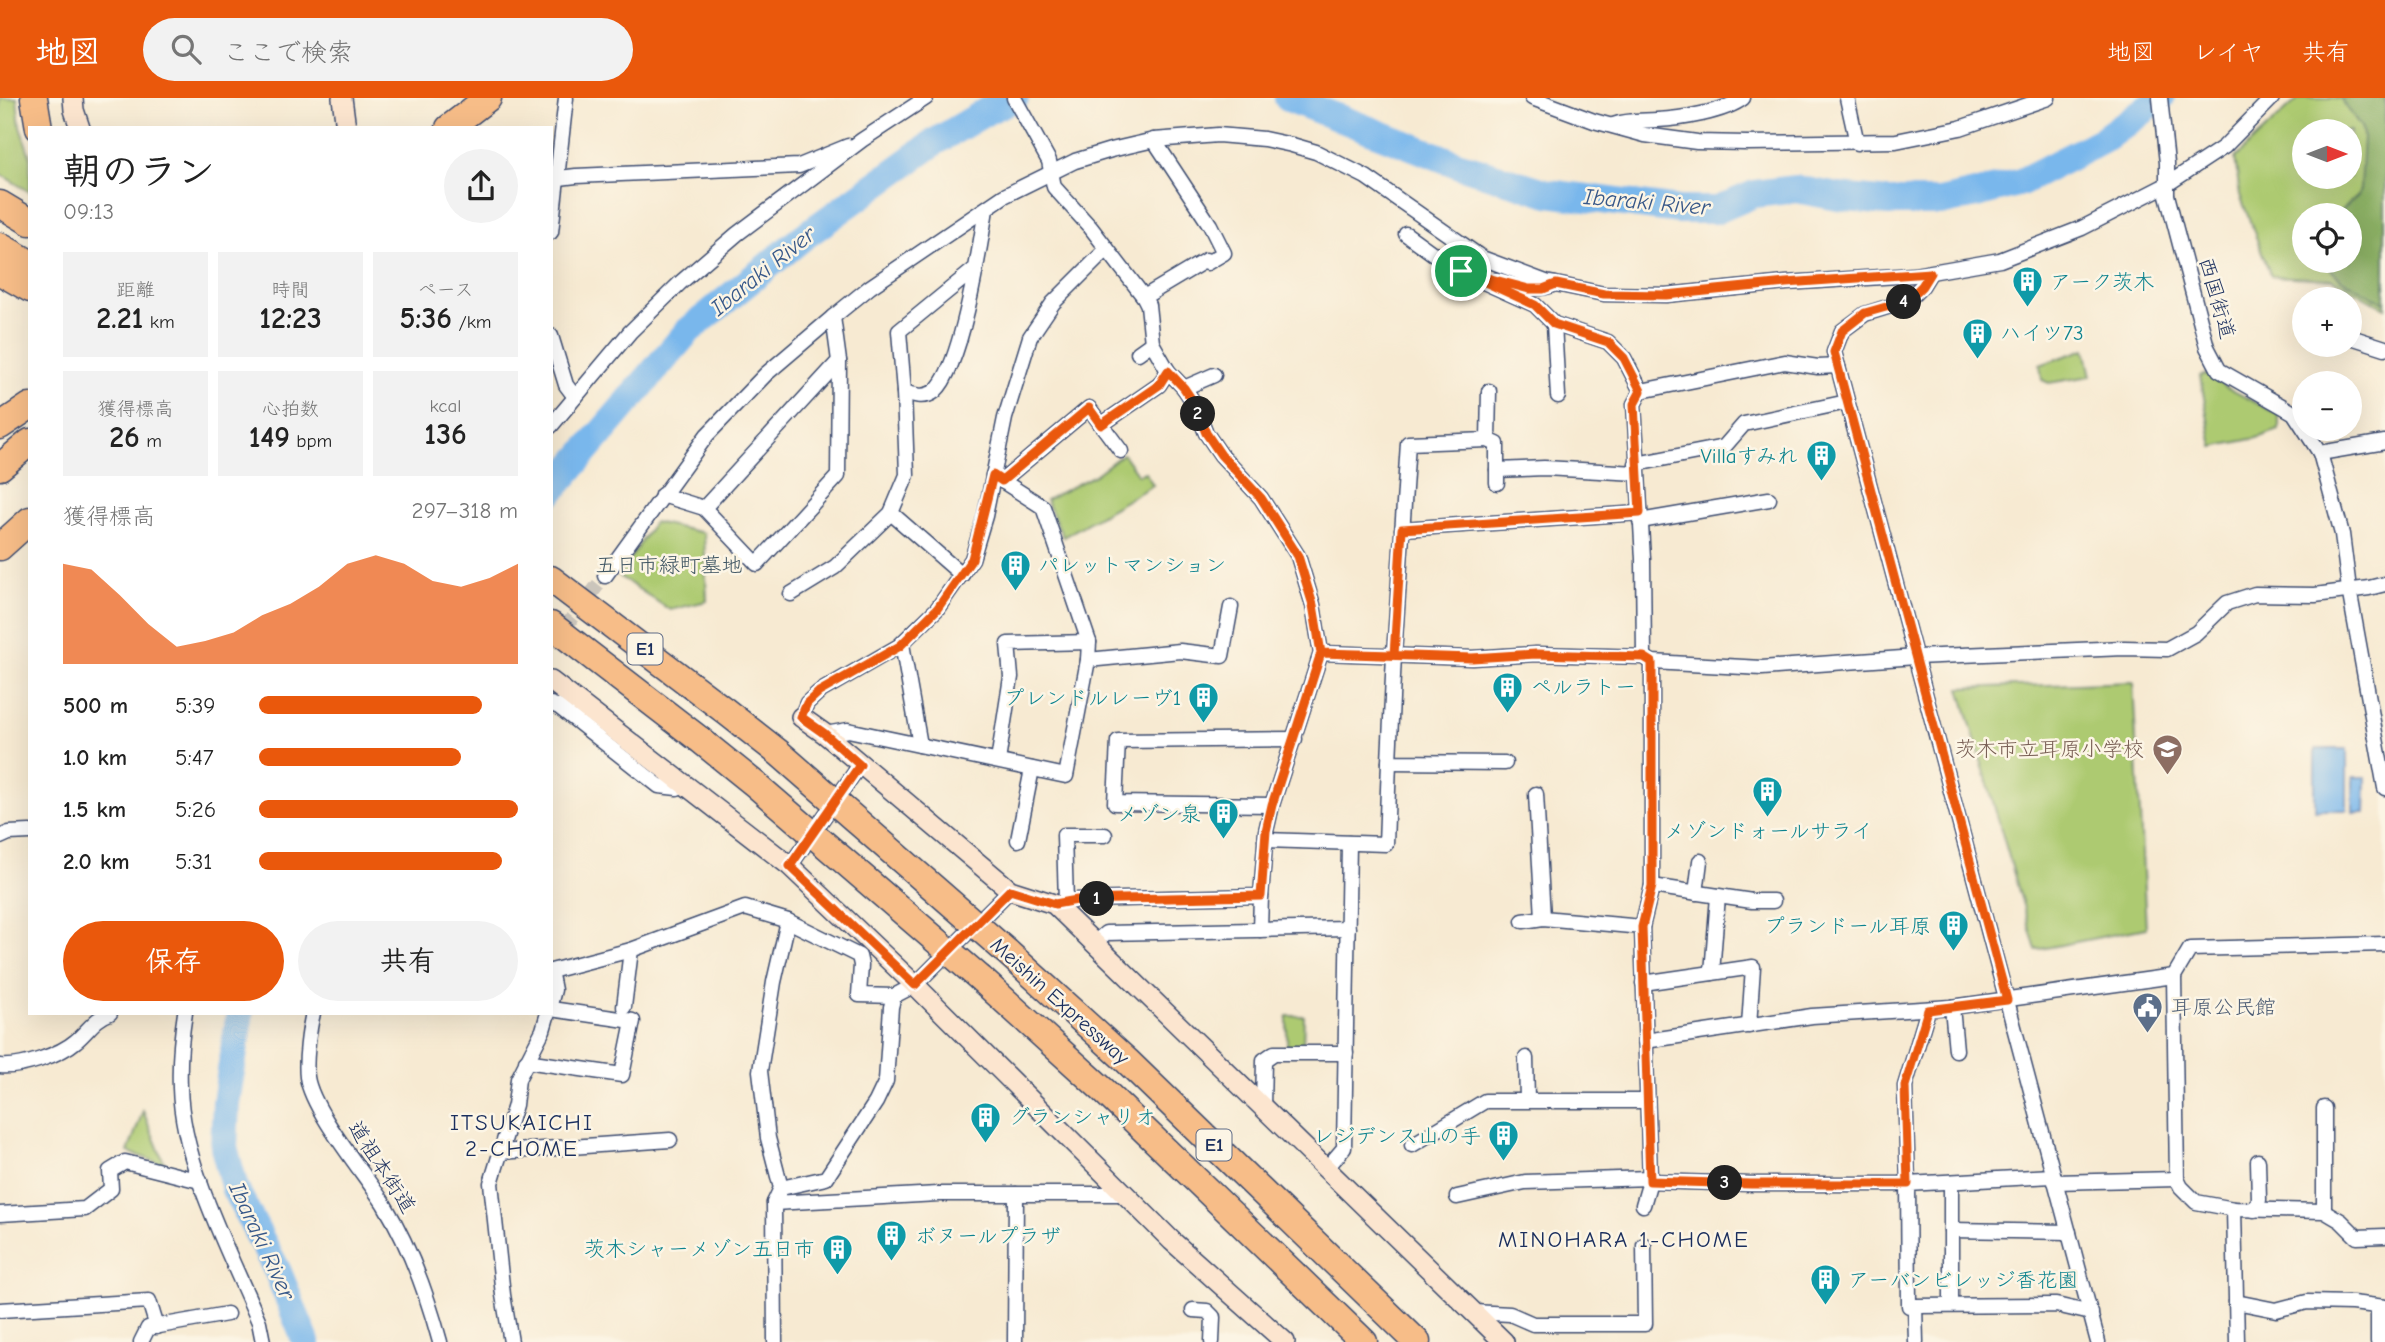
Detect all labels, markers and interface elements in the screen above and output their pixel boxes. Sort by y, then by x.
search box [143,18,633,81]
icon: search [167,30,205,68]
text: 地図 [35,33,101,71]
text: ここで検索 [223,38,353,68]
text: 地図 [2107,38,2155,66]
text: レイヤ [2193,38,2264,66]
text: 共有 [2302,38,2350,66]
north arrow [2292,119,2362,189]
map controls [2292,119,2362,441]
button: share [444,149,518,223]
text: 朝のラン [63,150,215,194]
water label: Ibaraki River [1582,183,1712,221]
text: 09:13 [63,198,114,225]
button: locate [2292,203,2362,273]
water label: Ibaraki River [705,220,821,322]
pin [1431,241,1491,301]
icon: arrive [1442,252,1480,290]
street label: 西国街道 [2194,254,2240,342]
building icon: アーク茨木 [2010,265,2044,309]
place label: アーク茨木 [2050,270,2154,294]
text: 距離 [116,279,155,301]
text: 時間 [271,279,310,301]
text: ペース [418,279,473,301]
pin: 4 [1886,284,1922,320]
button: + [2292,287,2362,357]
text: 4 [1899,290,1908,312]
text: 2.21 [96,301,143,336]
text: 12:23 [259,301,322,336]
text: 5:36 [399,301,452,336]
text: km [143,311,175,333]
text: /km [452,311,492,333]
building icon: ハイツ73 [1960,316,1994,360]
place label: ハイツ73 [2000,321,2084,345]
button: − [2292,371,2362,441]
text: kcal [430,395,461,417]
pin: 2 [1180,396,1216,432]
text: 獲得標高 [97,398,174,420]
text: 心拍数 [262,398,319,420]
text: 2 [1193,402,1202,424]
text: 136 [424,417,467,452]
text: 26 [109,420,140,455]
text: 149 [249,420,290,455]
text: m [140,430,162,452]
text: bpm [290,430,332,452]
building icon: Villaすみれ [1804,439,1838,483]
place label: Villaすみれ [1701,444,1798,468]
text: 297–318 m [412,497,518,524]
text: 獲得標高 [63,503,155,530]
building icon: パレットマンション [998,548,1032,592]
park label: 五日市緑町墓地 [596,553,743,577]
place label: パレットマンション [1038,553,1226,577]
road number: E1 [628,634,662,664]
building icon: ペルラトー [1491,670,1525,714]
place label: ペルラトー [1531,675,1636,699]
building icon: プレンドルレーヴ1 [1187,681,1221,725]
place label: プレンドルレーヴ1 [1004,686,1181,710]
text: 500 m [63,692,128,719]
text: 5:39 [175,692,215,719]
school or university icon: 茨木市立耳原小学校 [2150,732,2184,776]
place label: 茨木市立耳原小学校 [1955,737,2144,761]
text: 1.0 km [63,744,127,771]
text: 5:47 [175,744,214,771]
building icon: メゾンドォールサライ [1751,774,1785,818]
text: 1.5 km [63,796,126,823]
text: 5:26 [175,796,216,823]
building icon: メゾン泉 [1207,797,1241,841]
place label: メゾン泉 [1117,802,1201,826]
place label: メゾンドォールサライ [1664,819,1872,843]
text: 2.0 km [63,848,129,875]
text: 5:31 [175,848,212,875]
pin: 1 [1080,882,1114,916]
text: 1 [1093,887,1100,909]
building icon: プランドール耳原 [1937,909,1971,953]
place label: プランドール耳原 [1764,914,1931,938]
button: 保存 [63,921,284,1001]
button: 共有 [298,921,518,1001]
street label: Meishin Expressway [986,932,1135,1070]
public building icon: 耳原公民館 [2131,990,2165,1034]
place label: 耳原公民館 [2171,995,2276,1019]
building icon: グランシャリオ [969,1100,1003,1144]
place label: グランシャリオ [1009,1105,1156,1129]
district label: ITSUKAICHI 2-CHOME [450,1109,594,1162]
street label: 道祖本街道 [343,1116,421,1218]
building icon: レジデンス山の手 [1487,1119,1521,1163]
place label: レジデンス山の手 [1313,1124,1481,1148]
road number: E1 [1196,1130,1232,1161]
pin: 3 [1708,1166,1742,1200]
text: 3 [1720,1171,1729,1193]
water label: Ibaraki River [223,1177,301,1305]
building icon: ボヌールプラザ [875,1219,909,1263]
place label: ボヌールプラザ [915,1224,1061,1248]
district label: MINOHARA 1-CHOME [1498,1226,1750,1253]
building icon: 茨木シャーメゾン五日市 [821,1232,855,1276]
place label: 茨木シャーメゾン五日市 [584,1237,815,1261]
building icon: アーバンビレッジ香花園 [1808,1263,1842,1307]
place label: アーバンビレッジ香花園 [1848,1268,2078,1292]

